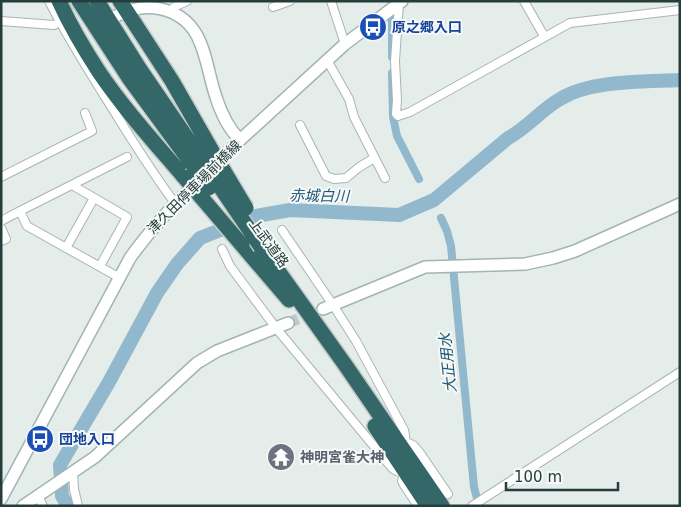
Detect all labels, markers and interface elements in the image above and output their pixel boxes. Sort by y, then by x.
bus stop icon: 原之郷入口 [358,12,388,42]
place label: 原之郷入口 [392,19,462,35]
street label: 津久田停車場前橋線 [144,137,244,237]
water label: 赤城白川 [289,186,351,206]
street label: 上武道路 [246,216,292,270]
water label: 大正用水 [436,330,460,394]
bus stop icon: 団地入口 [25,424,55,454]
place label: 団地入口 [59,431,115,447]
temple icon: 神明宮雀大神 [266,442,296,472]
place label: 神明宮雀大神 [300,449,384,465]
scale bar [506,460,618,492]
text: 100 m [514,468,562,486]

